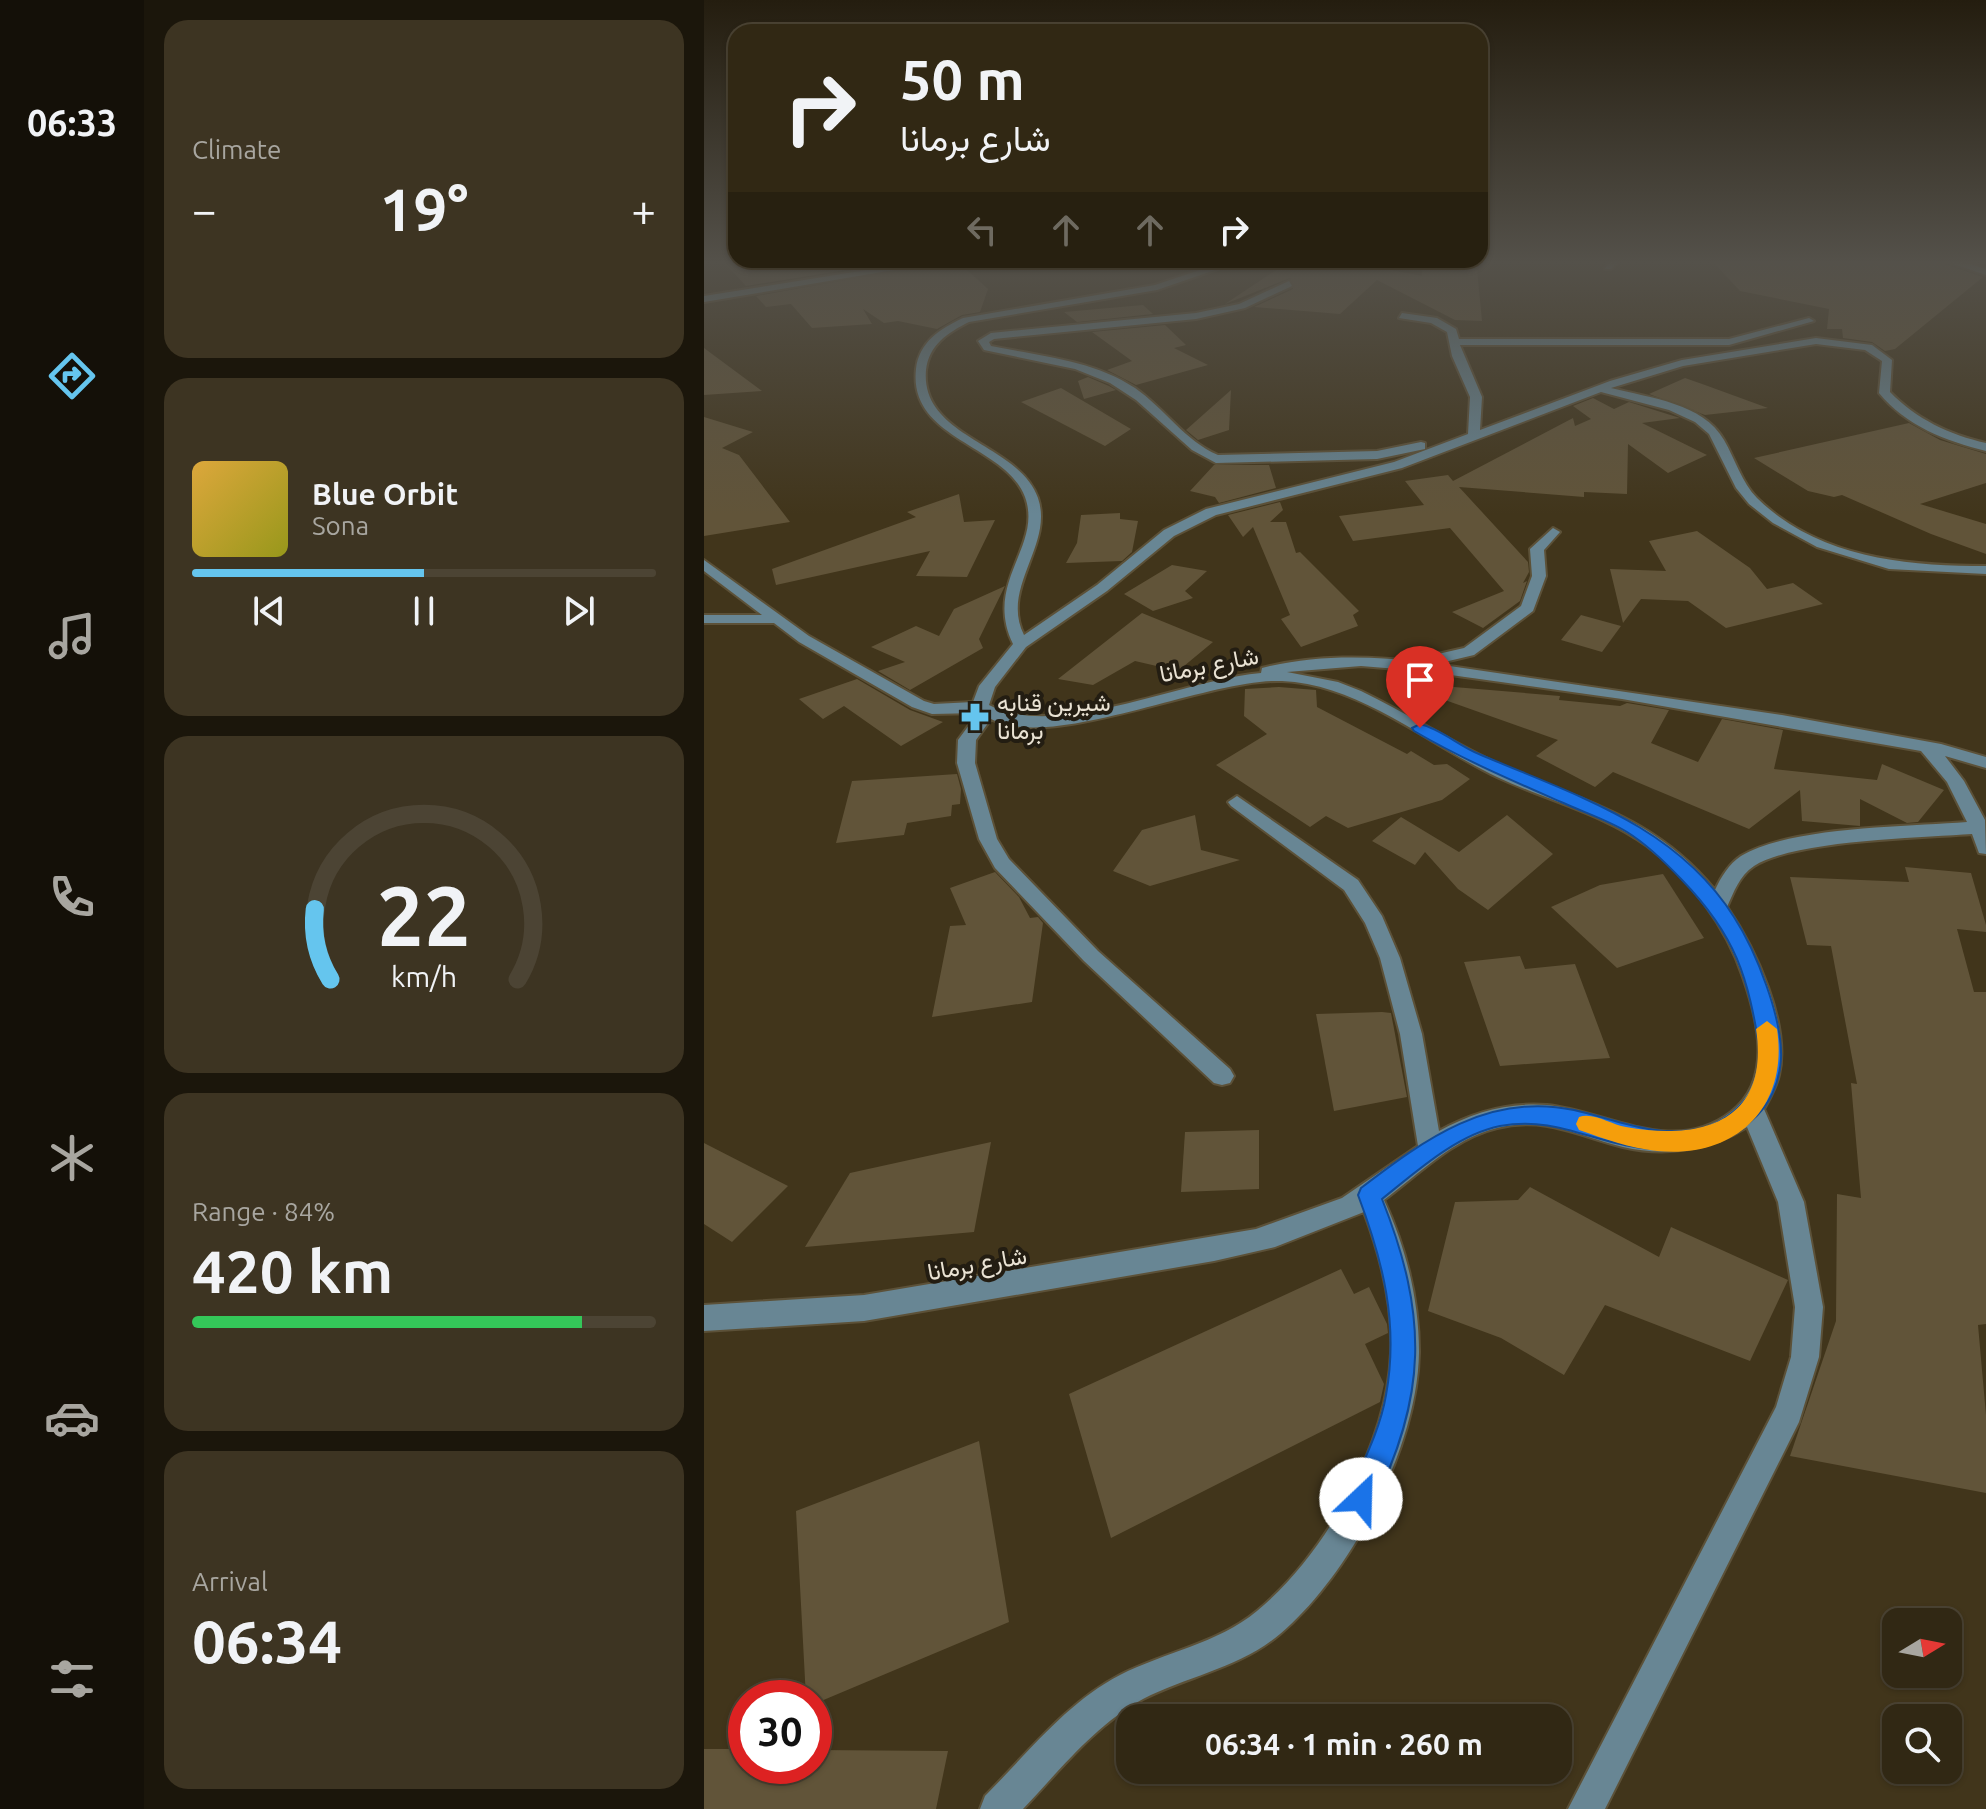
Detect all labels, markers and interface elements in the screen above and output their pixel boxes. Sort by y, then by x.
text: 50 m [900,48,1025,111]
icon: right [768,56,872,160]
text: 06:33 [27,102,117,143]
text: شارع برمانا [900,117,1051,158]
text: Climate [192,135,281,164]
text: 19° [380,175,468,242]
text: − [192,185,217,234]
text: + [631,185,656,234]
icon: left [960,208,1004,252]
icon: ahead [1044,208,1088,252]
icon: ahead [1128,208,1172,252]
icon: right [1212,208,1256,252]
icon: directions [44,348,100,404]
text: Blue Orbit [312,477,458,511]
text: Sona [312,511,369,540]
icon: previous [247,589,291,633]
icon: pause [402,589,446,633]
icon: next [557,589,601,633]
icon: music [44,608,100,664]
street label: شارع برمانا [1157,642,1261,690]
pin [1386,646,1454,728]
icon: arrive [1398,658,1442,702]
place label: شيرين قنابه برمانا [997,689,1111,746]
pharmacy icon: شيرين قنابه برمانا [960,702,990,732]
text: 22 [377,868,471,962]
icon: phone [44,869,100,925]
text: km/h [391,961,457,993]
icon: climate [44,1130,100,1186]
text: Range · 84% [192,1197,335,1226]
text: 420 km [192,1237,393,1304]
street label: شارع برمانا [925,1241,1029,1288]
icon: car [44,1390,100,1446]
position arrow [1319,1457,1403,1541]
text: Arrival [192,1567,268,1596]
text: 06:34 [192,1607,342,1674]
north arrow [1882,1608,1962,1688]
map controls [1882,1608,1962,1784]
icon: filters [44,1651,100,1707]
speed limit sign: 30 [728,1680,832,1784]
button: search [1882,1704,1962,1784]
text: 06:34 · 1 min · 260 m [1205,1727,1483,1761]

